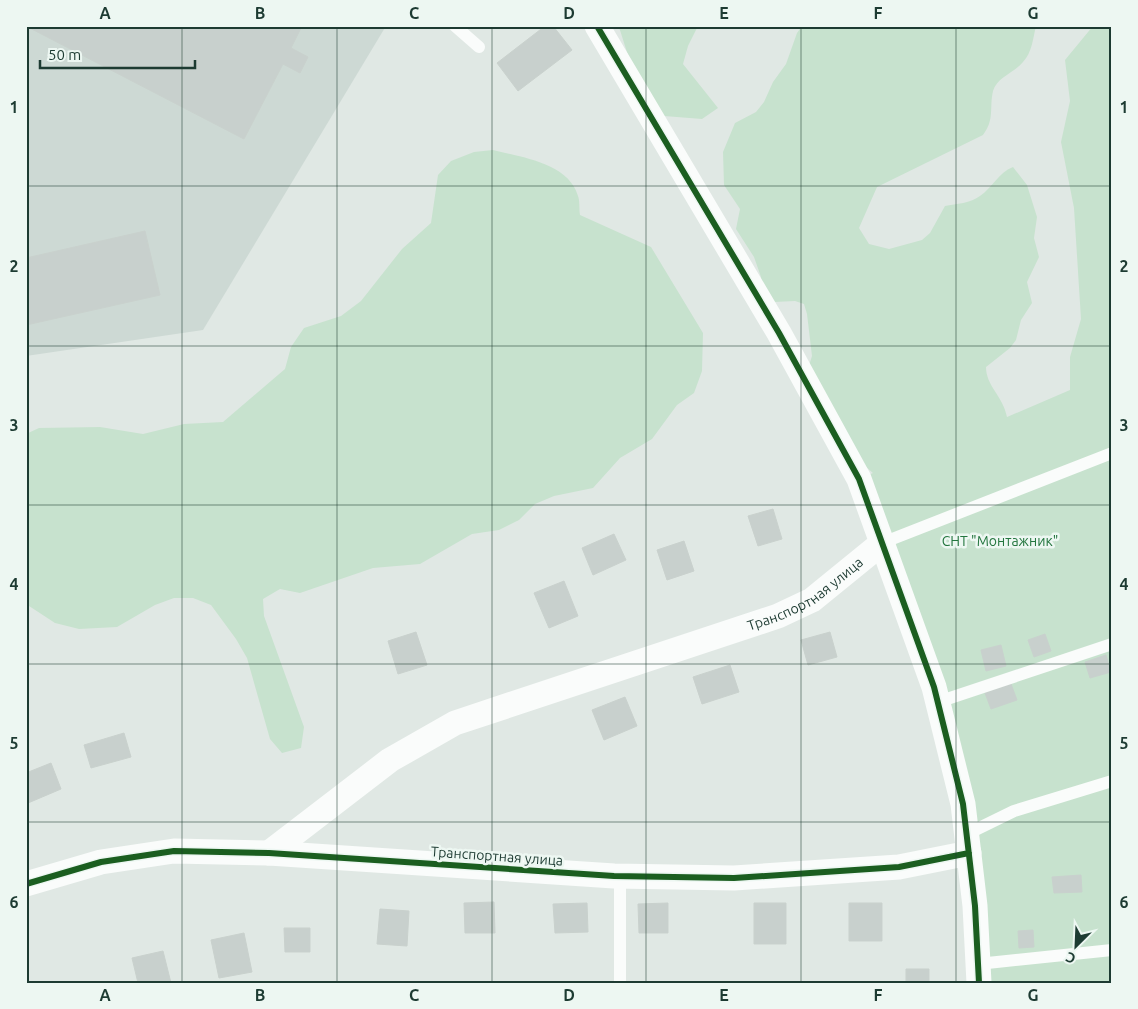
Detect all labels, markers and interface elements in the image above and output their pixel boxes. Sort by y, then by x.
text: A [99,4,111,22]
text: B [255,4,265,22]
text: C [409,4,419,22]
text: D [563,4,575,22]
text: E [719,4,729,22]
text: F [874,4,883,22]
text: G [1027,4,1039,22]
scale bar [40,38,195,70]
text: 50 m [48,46,81,63]
text: 1 [9,98,19,116]
text: 1 [1119,98,1129,116]
text: 2 [9,257,19,275]
text: 2 [1119,257,1129,275]
text: 3 [9,416,19,434]
text: 3 [1119,416,1129,434]
park label: СНТ "Монтажник" [942,533,1058,549]
street label: Транспортная улица [745,554,866,634]
text: 4 [9,575,19,593]
text: 4 [1119,575,1129,593]
text: 5 [9,734,19,752]
text: 5 [1119,734,1129,752]
street label: Транспортная улица [430,843,564,869]
text: 6 [9,893,19,911]
text: 6 [1119,893,1129,911]
north arrow [1050,922,1100,972]
text: С [1063,949,1078,967]
text: A [99,986,111,1004]
text: B [255,986,265,1004]
text: C [409,986,419,1004]
text: D [563,986,575,1004]
text: E [719,986,729,1004]
text: F [874,986,883,1004]
text: G [1027,986,1039,1004]

